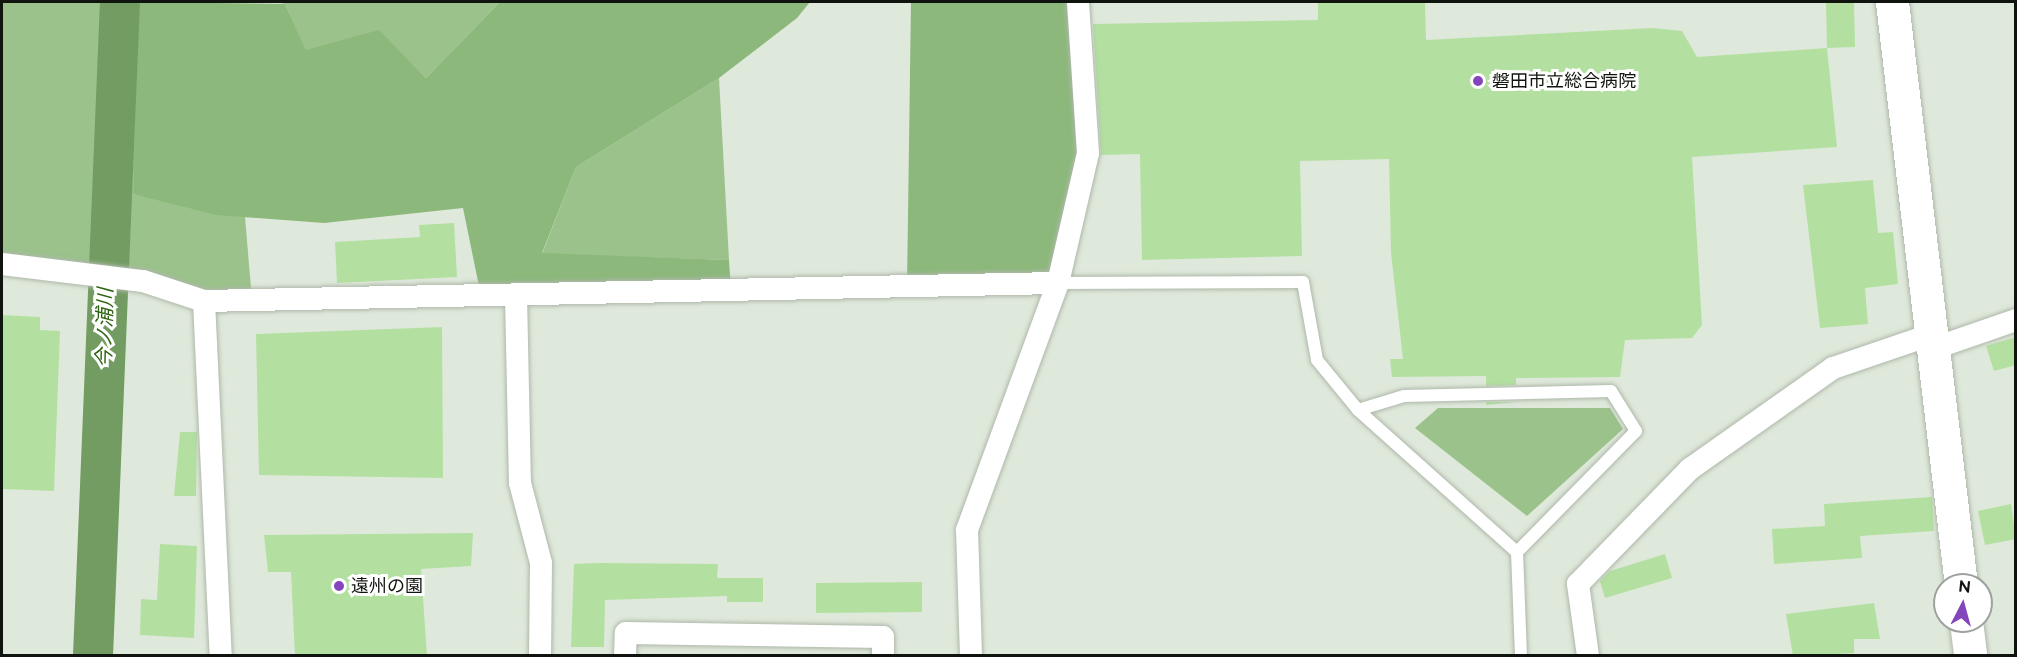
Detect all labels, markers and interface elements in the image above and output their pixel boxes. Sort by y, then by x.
place label: 磐田市立総合病院 [1492,70,1636,92]
marker: 磐田市立総合病院 [1469,72,1487,90]
water label: 今ノ浦川 [92,288,118,368]
north arrow [1933,573,1993,633]
place label: 遠州の園 [351,575,423,597]
text: N [1958,577,1972,597]
marker: 遠州の園 [332,579,346,593]

